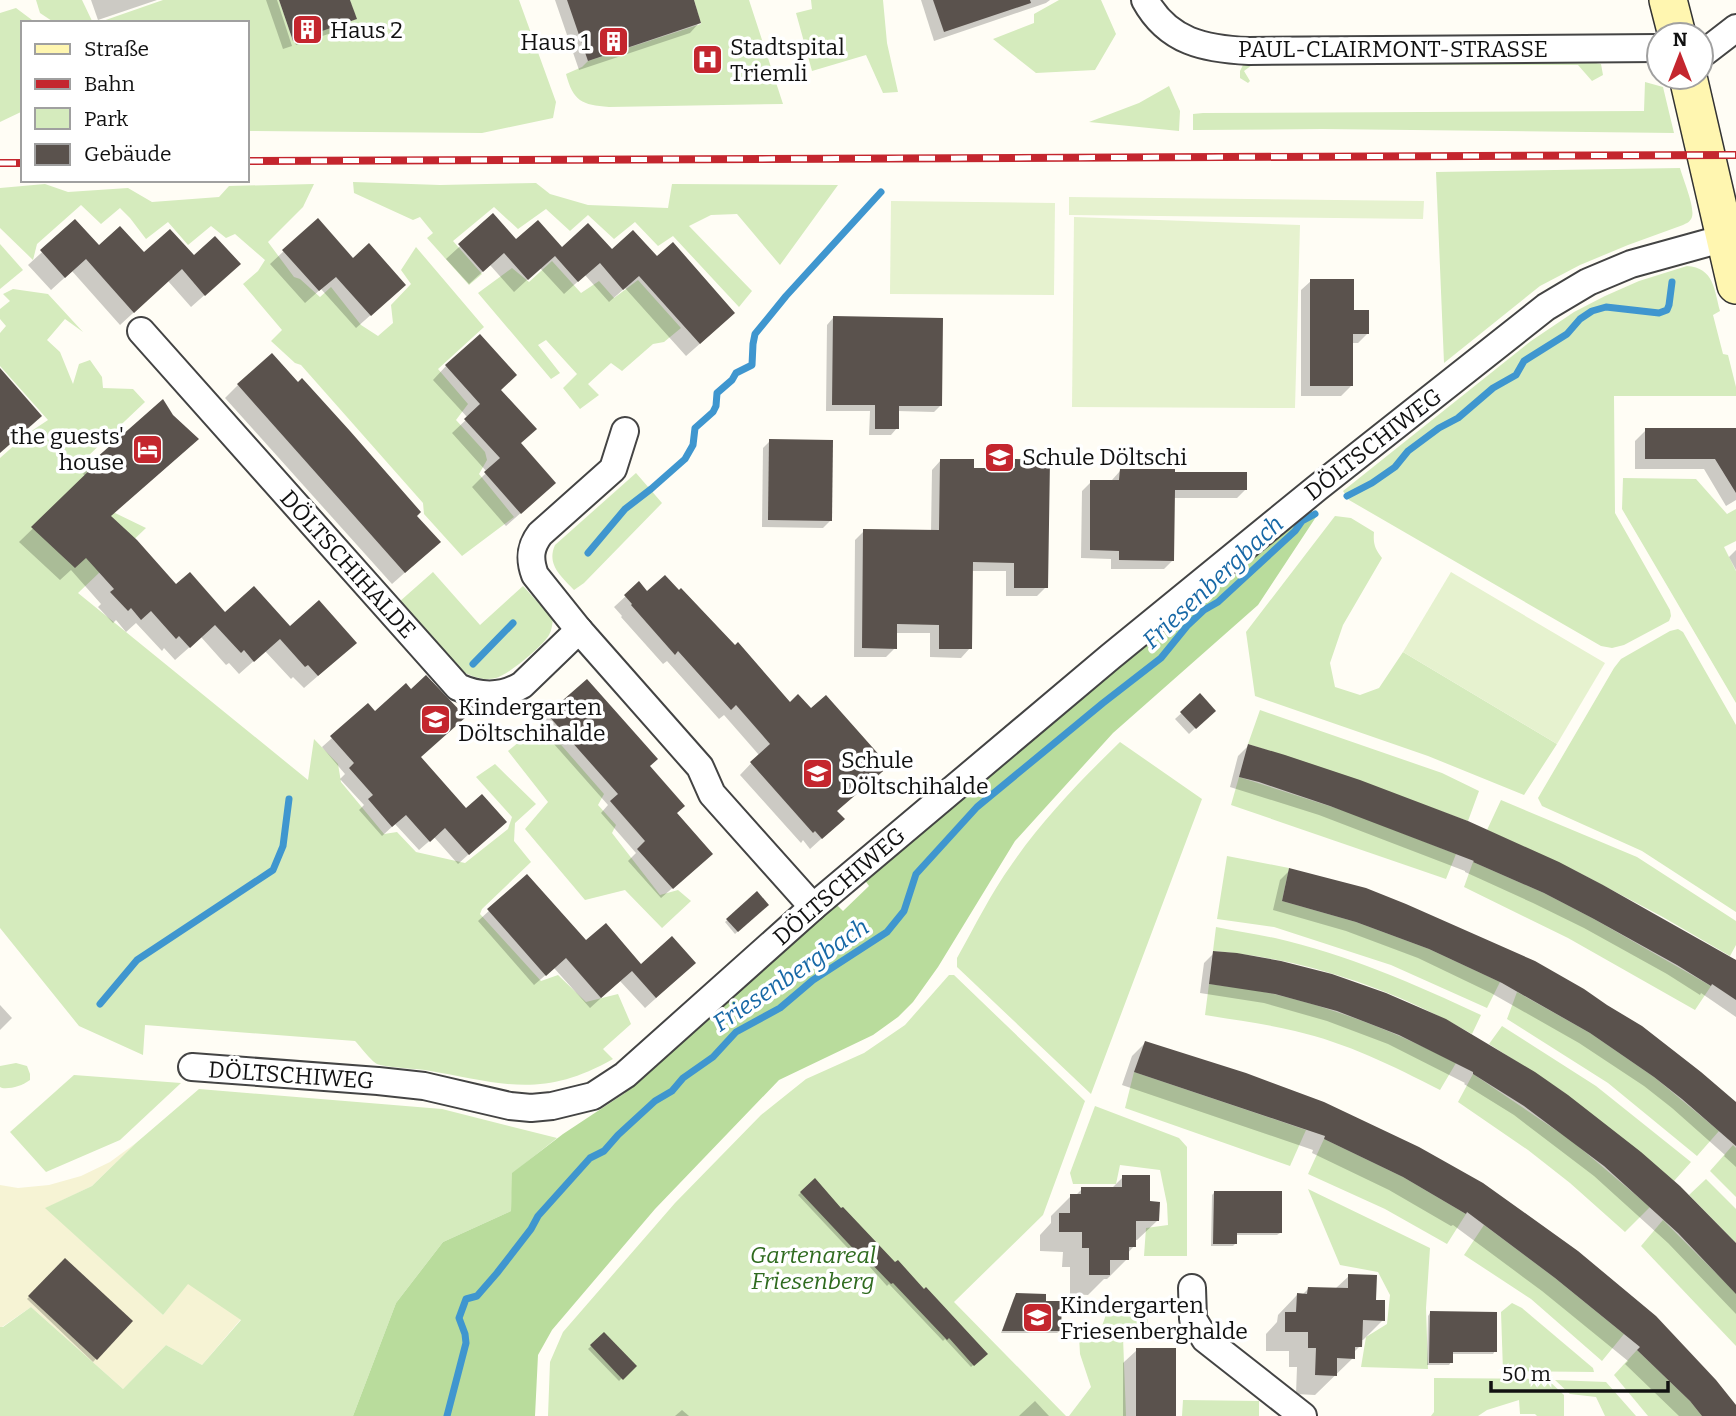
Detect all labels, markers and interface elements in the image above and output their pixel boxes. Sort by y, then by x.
building icon: Haus 2 [290,13,324,47]
place label: Haus 2 [330,16,403,44]
legend [21,21,248,182]
north arrow [1645,21,1715,91]
building icon: Haus 1 [596,25,630,59]
place label: Haus 1 [520,28,591,56]
text: N [1673,28,1688,51]
place label: Stadtspital Triemli [730,33,845,87]
street label: PAUL-CLAIRMONT-STRASSE [1238,35,1548,63]
text: Straße [84,36,149,62]
hospital icon: Stadtspital Triemli [690,43,724,77]
text: Bahn [84,71,135,97]
text: Park [84,106,128,132]
text: Gebäude [84,141,172,167]
street label: DÖLTSCHIWEG [1299,382,1447,506]
place label: the guests' house [10,422,124,476]
hotel icon: the guests' house [130,432,164,466]
school or university icon: Schule Döltschi [982,440,1016,474]
place label: Schule Döltschi [1022,443,1187,471]
street label: DÖLTSCHIHALDE [274,484,422,644]
water label: Friesenbergbach [1137,510,1289,654]
place label: Kindergarten Döltschihalde [458,693,606,747]
school or university icon: Kindergarten Döltschihalde [418,703,452,737]
place label: Schule Döltschihalde [841,746,989,800]
school or university icon: Schule Döltschihalde [801,756,835,790]
street label: DÖLTSCHIWEG [767,821,911,951]
water label: Friesenbergbach [708,913,874,1037]
street label: DÖLTSCHIWEG [207,1055,375,1095]
park label: Gartenareal Friesenberg [750,1241,876,1295]
place label: Kindergarten Friesenberghalde [1060,1291,1248,1345]
school or university icon: Kindergarten Friesenberghalde [1020,1301,1054,1335]
scale bar [1491,1350,1668,1394]
text: 50 m [1502,1361,1551,1387]

